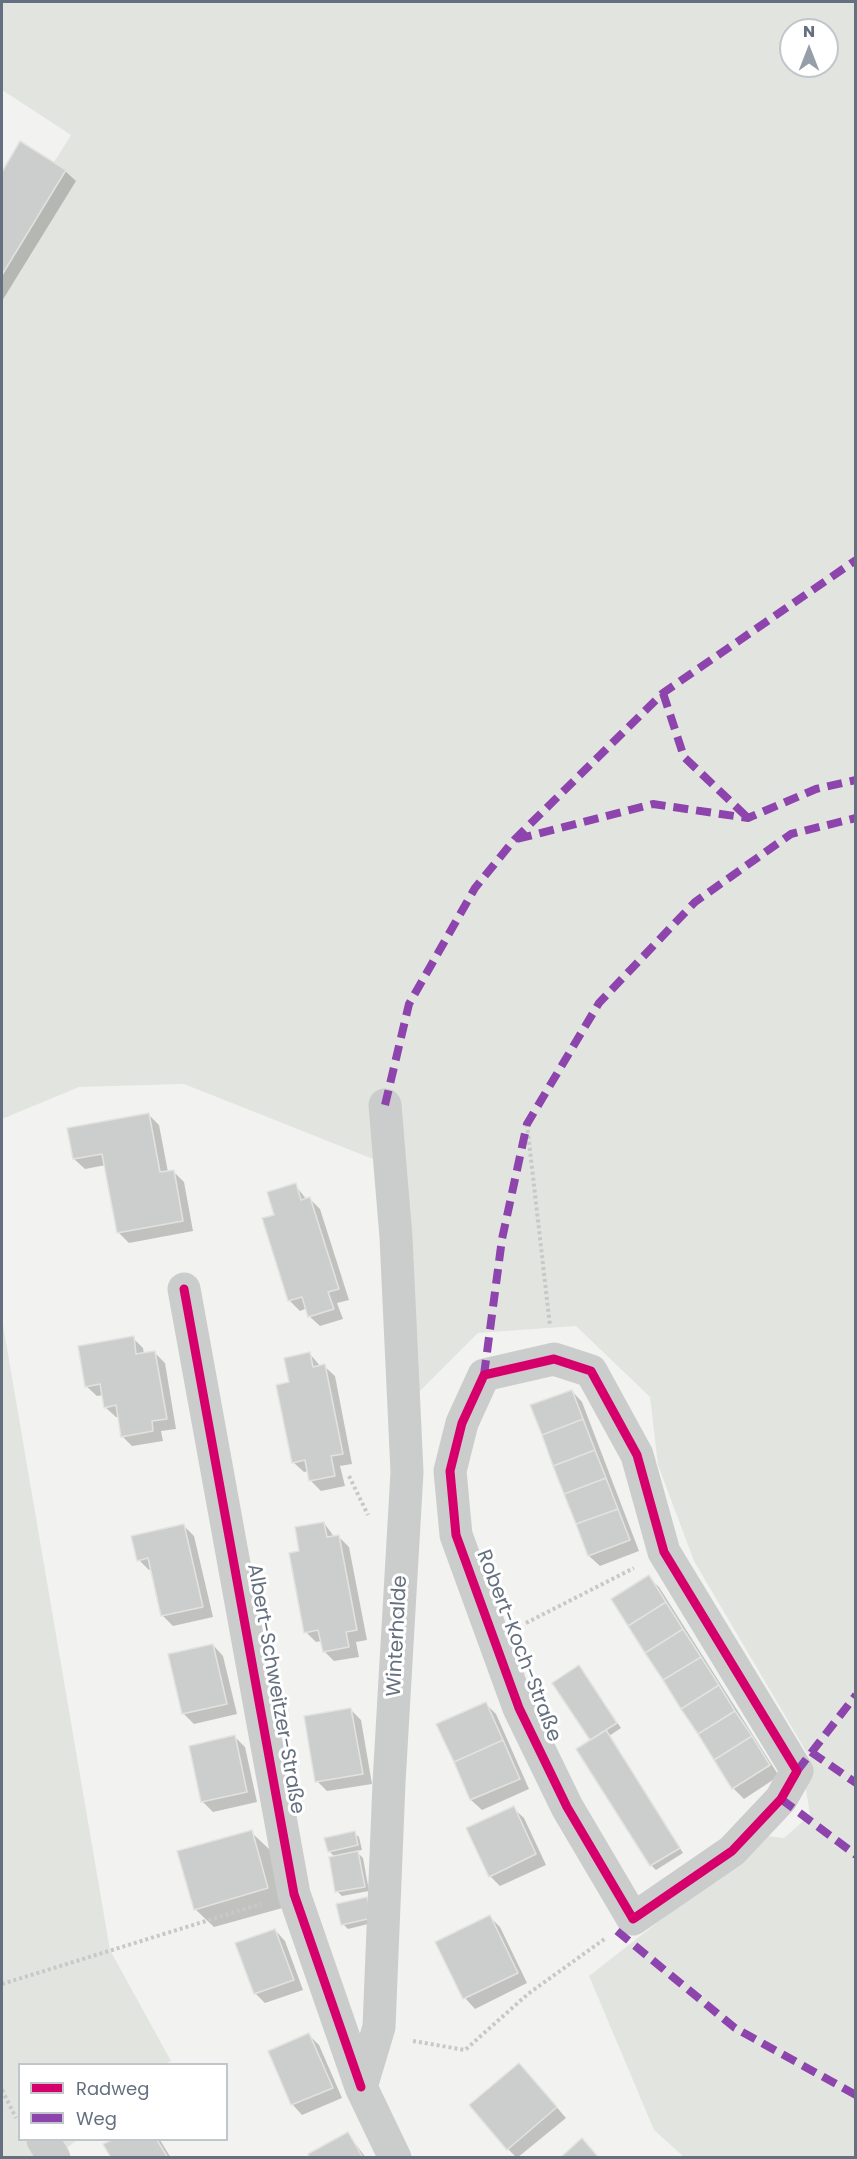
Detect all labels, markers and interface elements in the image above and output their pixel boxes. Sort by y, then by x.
north arrow [779,18,839,78]
text: N [803,20,815,43]
street label: Robert-Koch-Straße [470,1547,566,1745]
street label: Albert-Schweitzer-Straße [241,1562,309,1816]
street label: Winterhalde [383,1575,413,1697]
legend [18,2063,228,2141]
text: Radweg [76,2076,149,2101]
text: Weg [76,2106,117,2131]

